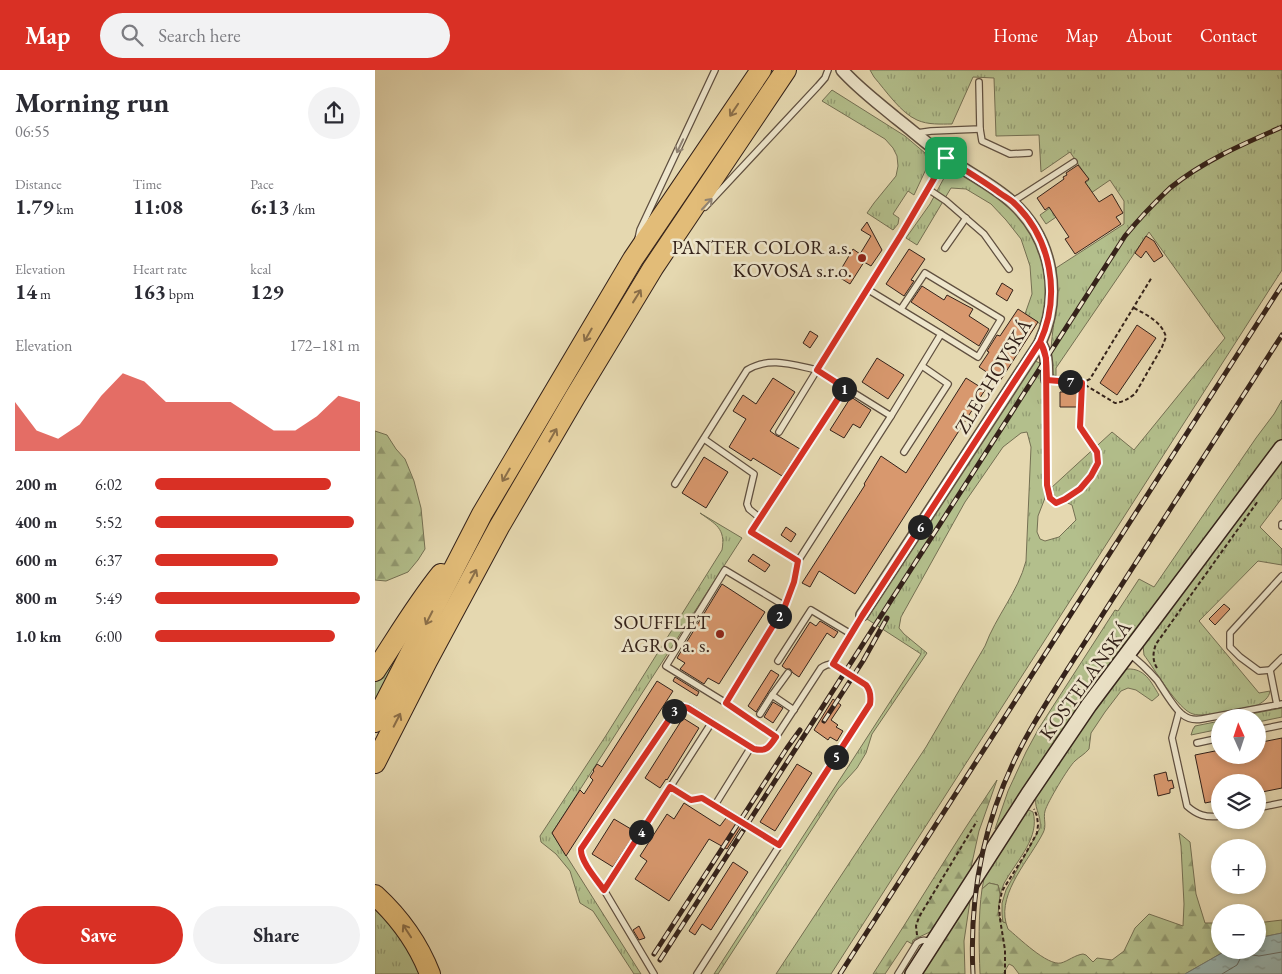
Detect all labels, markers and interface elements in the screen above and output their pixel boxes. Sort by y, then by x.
search box [100,13,450,58]
text: Map [25,20,70,51]
icon: search [118,21,146,49]
text: Search here [158,23,241,48]
text: Home [993,24,1038,47]
text: Map [1066,24,1098,47]
text: About [1126,24,1172,47]
text: Contact [1200,24,1257,47]
text: Morning run [15,84,169,120]
button: share [308,87,360,139]
one-way arrow [729,103,739,117]
text: 06:55 [15,121,50,142]
pin [925,137,967,179]
one-way arrow [674,138,684,153]
icon: arrive [932,144,960,172]
text: Distance [15,175,62,193]
text: Time [133,175,162,193]
text: Pace [250,175,274,193]
text: 1.79 [15,193,54,220]
text: 11:08 [133,193,183,220]
text: 6:13 [250,193,290,220]
one-way arrow [701,198,713,211]
text: km [54,200,74,218]
text: /km [290,200,315,218]
place label: PANTER COLOR a.s. KOVOSA s.r.o. [672,234,852,283]
marker: PANTER COLOR a.s. KOVOSA s.r.o. [856,252,868,264]
text: Elevation [15,260,65,278]
text: Heart rate [133,260,187,278]
text: kcal [250,260,271,278]
text: 14 [15,278,37,305]
text: 163 [133,278,166,305]
text: 129 [250,278,284,305]
text: m [37,285,51,303]
text: bpm [166,285,194,303]
one-way arrow [632,289,642,303]
street label: ZLECHOVSKÁ [948,314,1038,438]
one-way arrow [583,327,593,341]
text: Elevation [15,335,73,356]
text: 172–181 m [289,335,360,356]
pin: 7 [1057,370,1083,394]
text: 7 [1067,373,1074,391]
pin: 1 [831,376,857,402]
text: 1 [841,380,848,398]
one-way arrow [548,428,558,442]
one-way arrow [500,467,510,481]
text: 200 m [15,474,57,495]
text: 6:02 [95,474,122,495]
text: 400 m [15,512,57,533]
text: 5:52 [95,512,122,533]
pin: 6 [907,514,933,540]
text: 6 [917,518,924,536]
text: 600 m [15,550,57,571]
text: 6:37 [95,550,122,571]
one-way arrow [469,569,478,584]
text: 800 m [15,588,57,609]
text: 5:49 [95,588,122,609]
pin: 2 [767,604,791,628]
text: 2 [776,607,783,625]
place label: SOUFFLET AGRO a. s. [614,609,711,658]
one-way arrow [424,610,434,625]
street label: KOSTELANSKÁ [1033,615,1137,745]
text: 1.0 km [15,626,61,647]
text: 6:00 [95,626,122,647]
marker: SOUFFLET AGRO a. s. [714,628,726,640]
pin: 3 [661,698,687,724]
text: 3 [671,702,678,720]
north arrow [1211,709,1266,764]
map controls [1211,709,1266,959]
one-way arrow [393,713,402,728]
pin: 5 [823,744,849,770]
text: 5 [833,748,840,766]
button: layers [1211,774,1266,829]
pin: 4 [629,820,653,844]
text: 4 [638,823,645,841]
button: + [1211,839,1266,894]
button: − [1211,904,1266,959]
button: Save [15,906,183,964]
button: Share [193,906,360,964]
one-way arrow [402,924,412,938]

